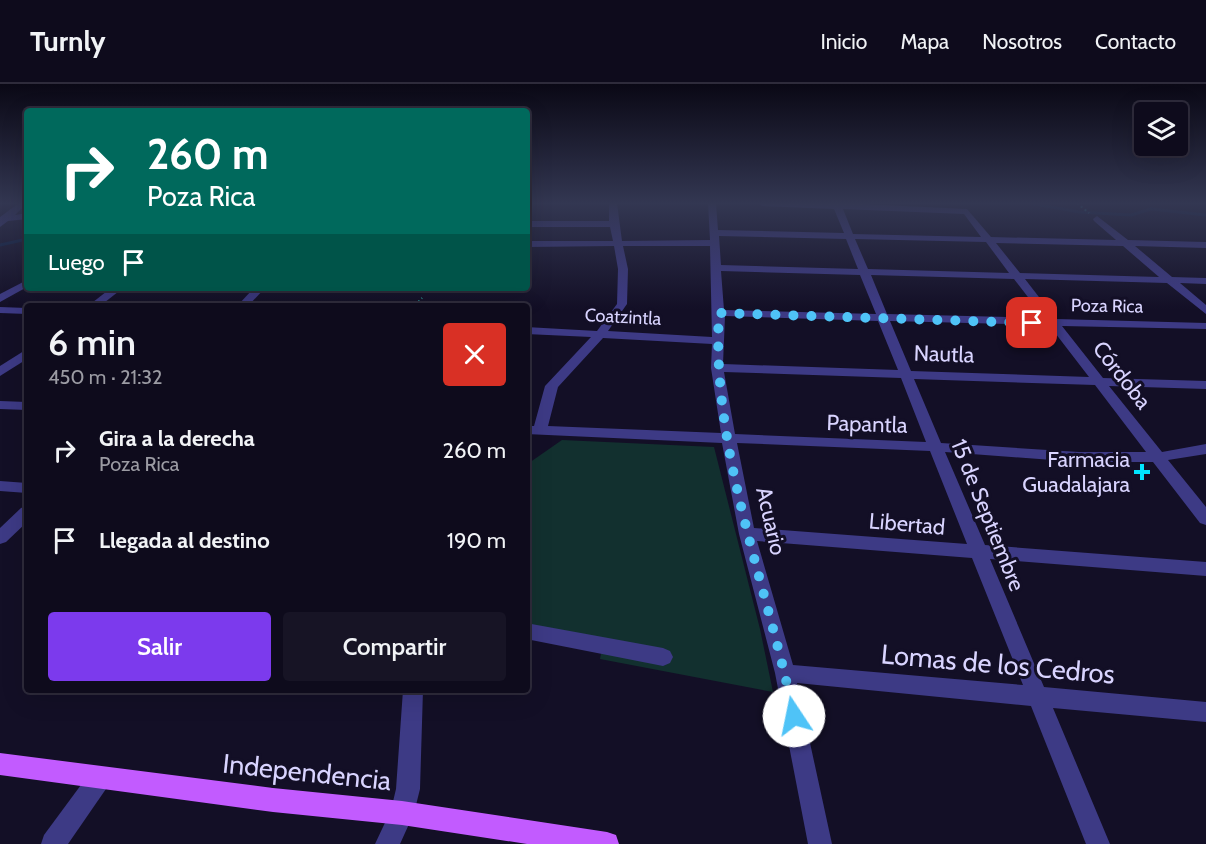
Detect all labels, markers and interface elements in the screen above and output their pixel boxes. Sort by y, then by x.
text: Turnly [30,24,106,58]
text: Inicio [820,29,867,54]
text: Mapa [900,29,949,54]
text: Nosotros [982,29,1062,54]
text: Contacto [1095,29,1176,54]
map controls [1134,102,1188,156]
button: layers [1134,102,1188,156]
text: 260 m [147,128,268,180]
icon: right [48,132,126,210]
text: Poza Rica [147,180,255,213]
icon: arrive [117,246,150,279]
text: Luego [48,249,105,276]
street label: Poza Rica [1071,294,1144,318]
pin [1006,297,1057,348]
street label: Coatzintla [584,304,662,330]
icon: arrive [1015,306,1048,339]
text: 6 min [48,320,136,364]
button: close [443,323,506,386]
street label: Córdoba [1087,336,1157,415]
street label: Nautla [913,339,975,369]
text: 450 m · 21:32 [48,365,163,389]
street label: Papantla [826,409,908,439]
text: Gira a la derecha [99,425,255,452]
icon: right [48,434,81,467]
street label: 15 de Septiembre [945,435,1031,595]
text: 260 m [442,437,506,464]
place label: Farmacia Guadalajara [1022,446,1130,498]
text: Poza Rica [99,452,179,476]
marker: Farmacia Guadalajara [1135,465,1149,479]
street label: Acuario [750,484,792,558]
street label: Libertad [868,507,946,541]
icon: arrive [48,524,81,557]
text: Llegada al destino [99,527,270,554]
text: 190 m [447,527,506,554]
button: Salir [48,612,271,681]
button: Compartir [283,612,506,681]
street label: Lomas de los Cedros [880,637,1116,691]
position arrow [762,684,826,748]
street label: Independencia [221,747,393,797]

